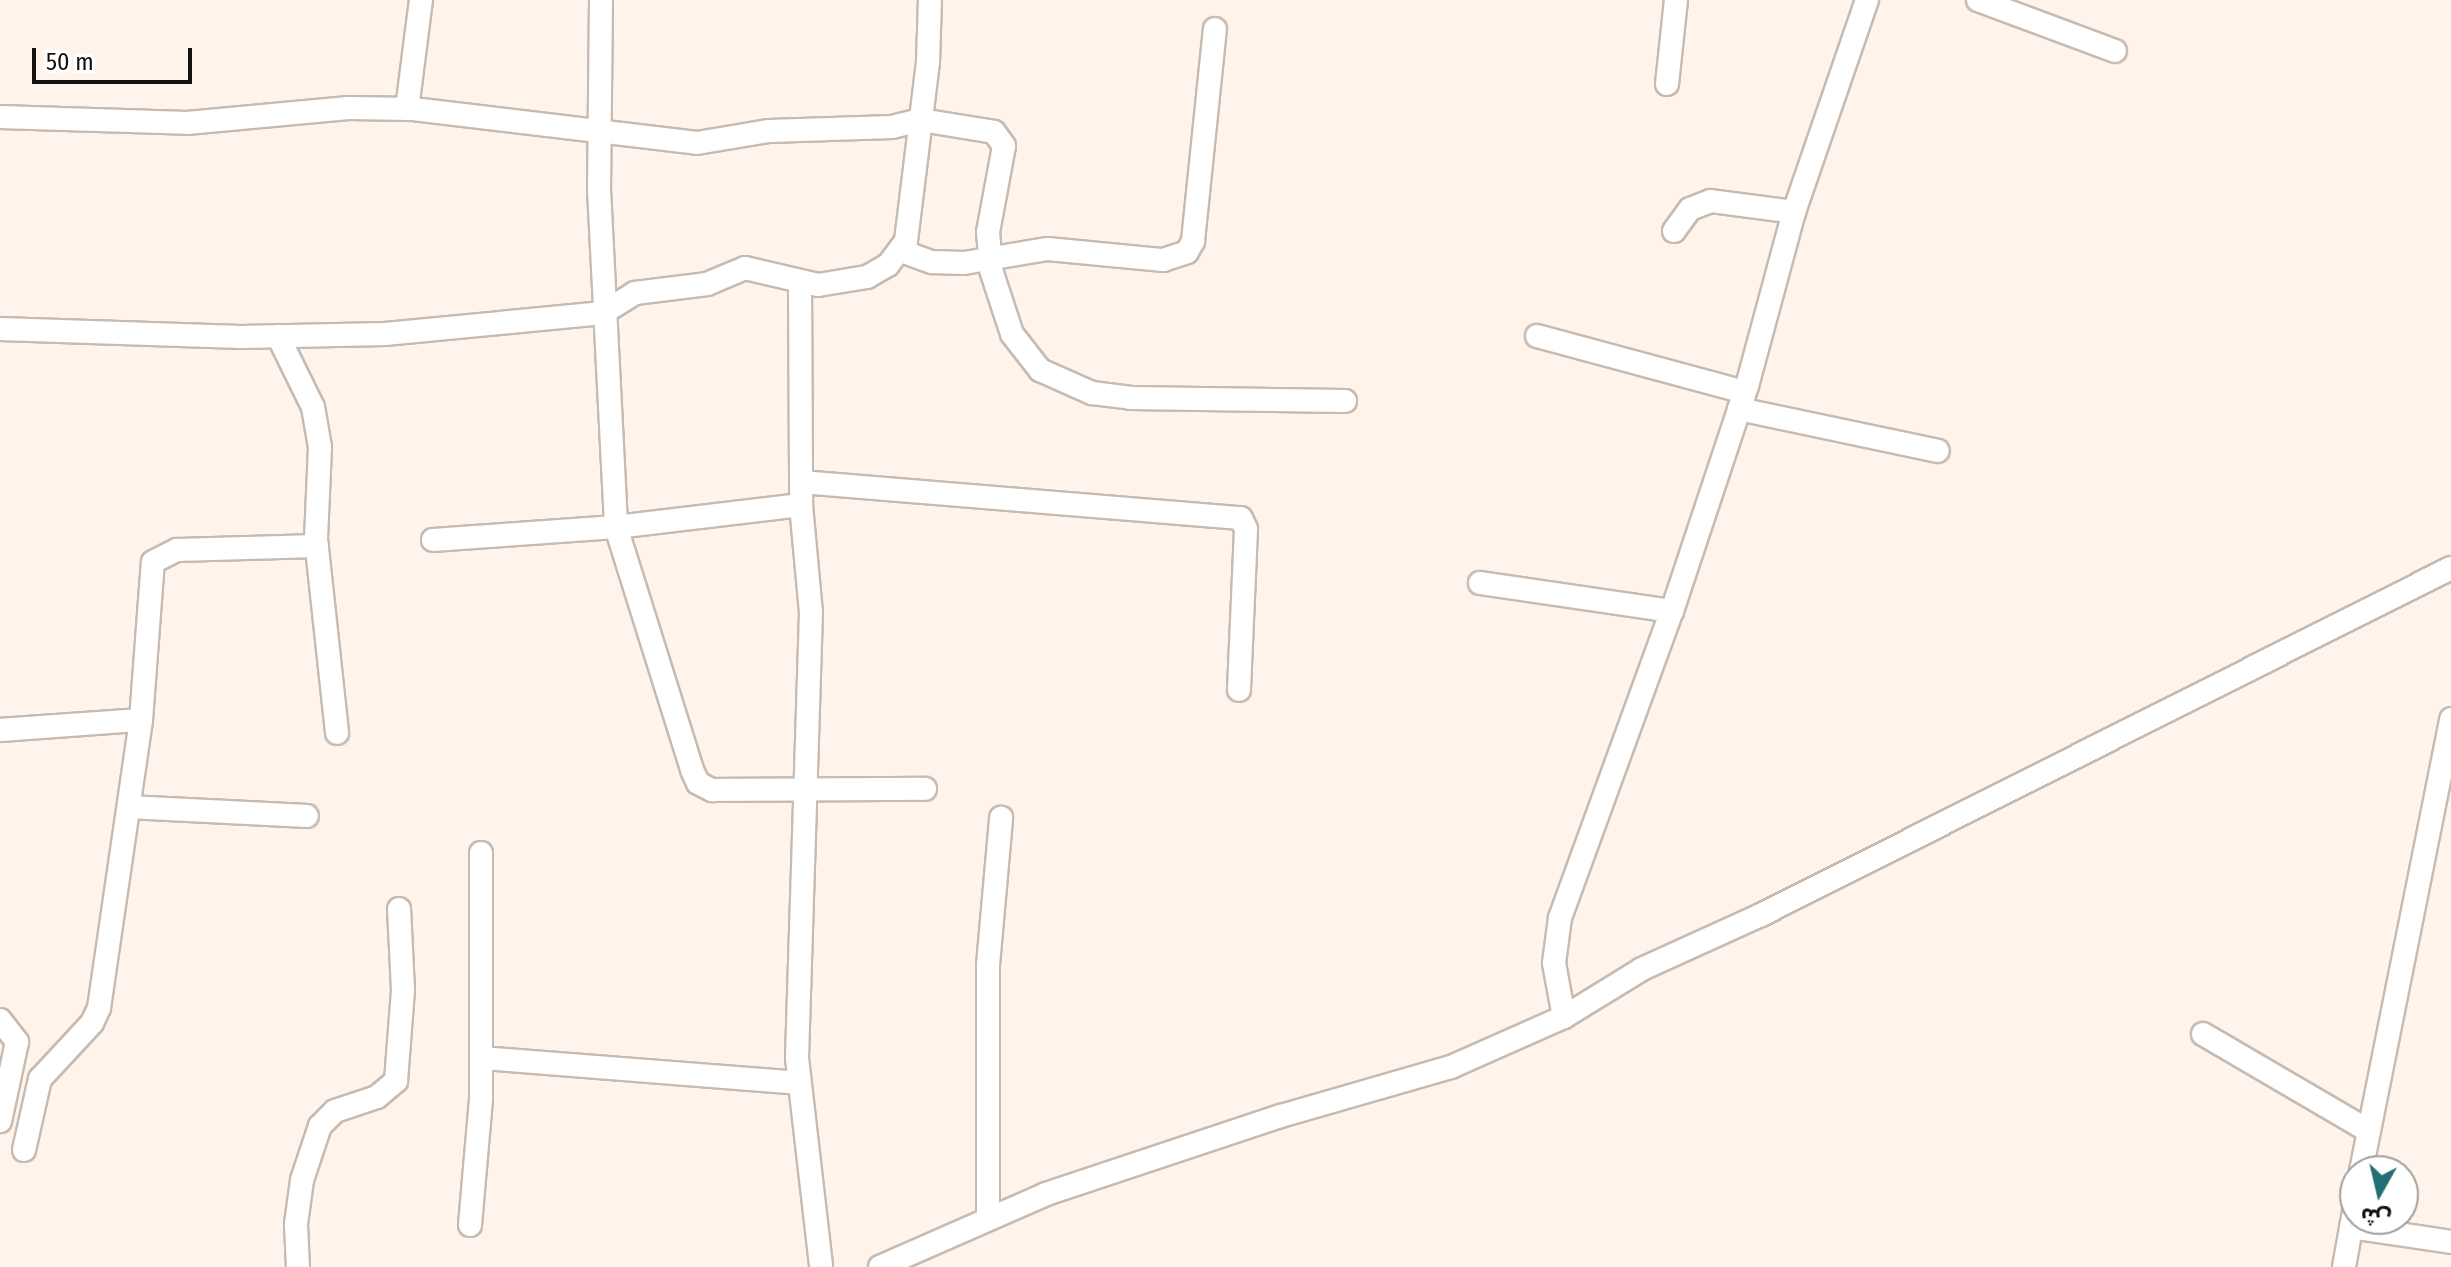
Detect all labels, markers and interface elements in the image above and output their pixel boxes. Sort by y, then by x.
scale bar [36,32,196,82]
text: 50 m [46,48,94,76]
north arrow [2339,1155,2419,1235]
text: ش [2359,1202,2393,1233]

